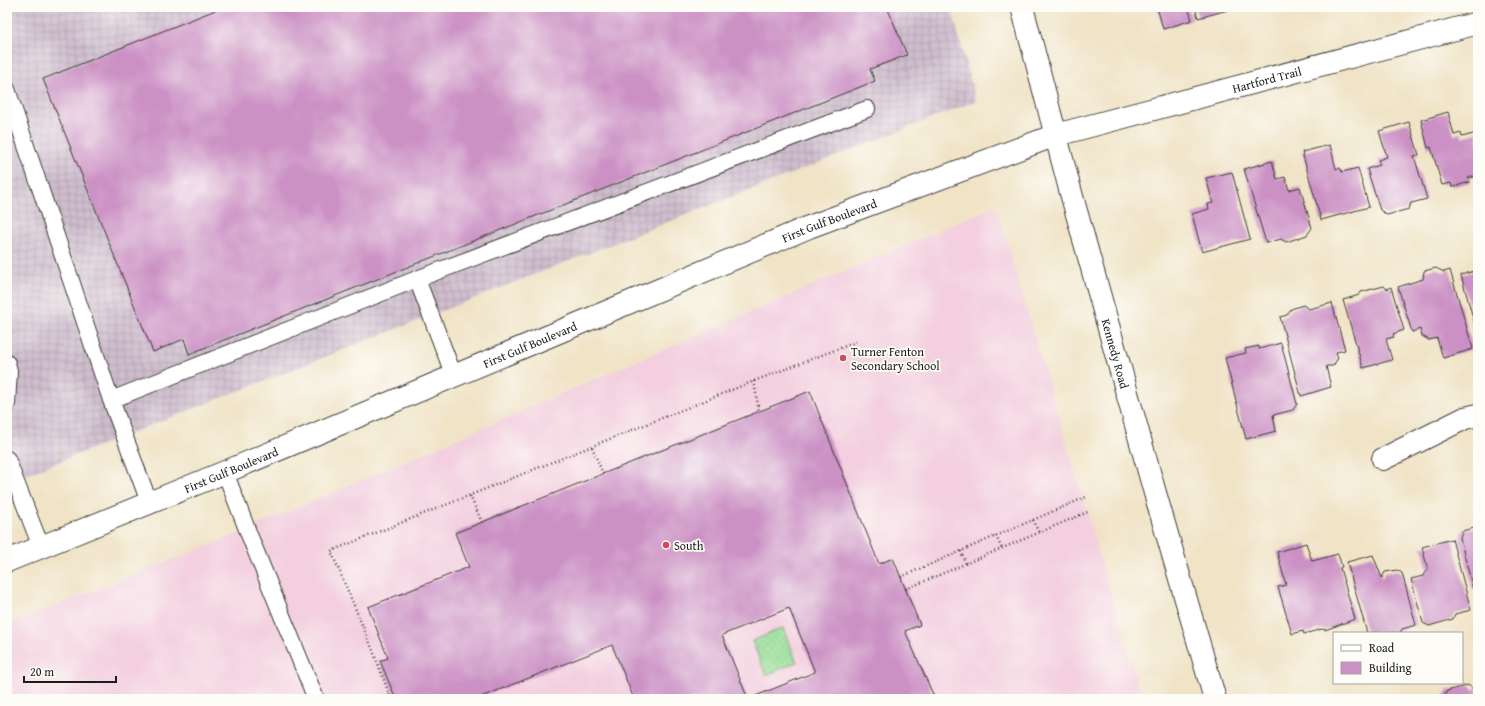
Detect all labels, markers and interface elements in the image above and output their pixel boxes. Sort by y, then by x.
street label: Hartford Trail [1230,62,1304,96]
street label: First Gulf Boulevard [779,194,879,246]
street label: Kennedy Road [1098,316,1134,391]
street label: First Gulf Boulevard [480,317,580,371]
place label: Turner Fenton Secondary School [851,343,940,374]
marker: Turner Fenton Secondary School [838,353,848,363]
street label: First Gulf Boulevard [181,442,281,496]
place label: South [674,537,704,554]
marker: South [661,540,671,550]
legend [1333,632,1463,684]
text: Road [1369,639,1395,656]
scale bar [24,658,116,684]
text: Building [1369,659,1412,676]
text: 20 m [30,663,54,680]

